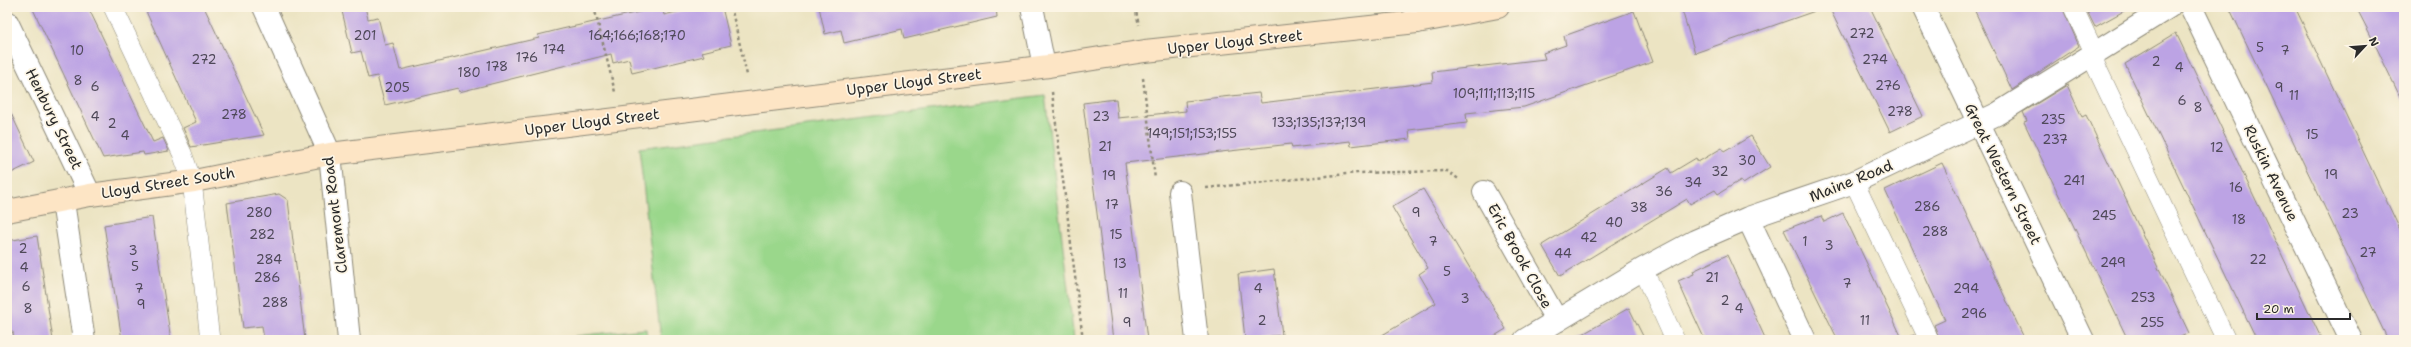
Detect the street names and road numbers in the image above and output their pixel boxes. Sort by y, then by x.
street label: Upper Lloyd Street [1166,25,1304,59]
street label: Upper Lloyd Street [845,64,983,100]
street label: Henbury Street [21,65,87,173]
street label: Great Western Street [1960,100,2046,248]
street label: Upper Lloyd Street [523,104,661,140]
street label: Ruskin Avenue [2239,121,2303,225]
street label: Claremont Road [318,155,352,275]
street label: Maine Road [1806,155,1896,207]
street label: Lloyd Street South [100,163,236,203]
street label: Eric Brook Close [1483,200,1557,312]

